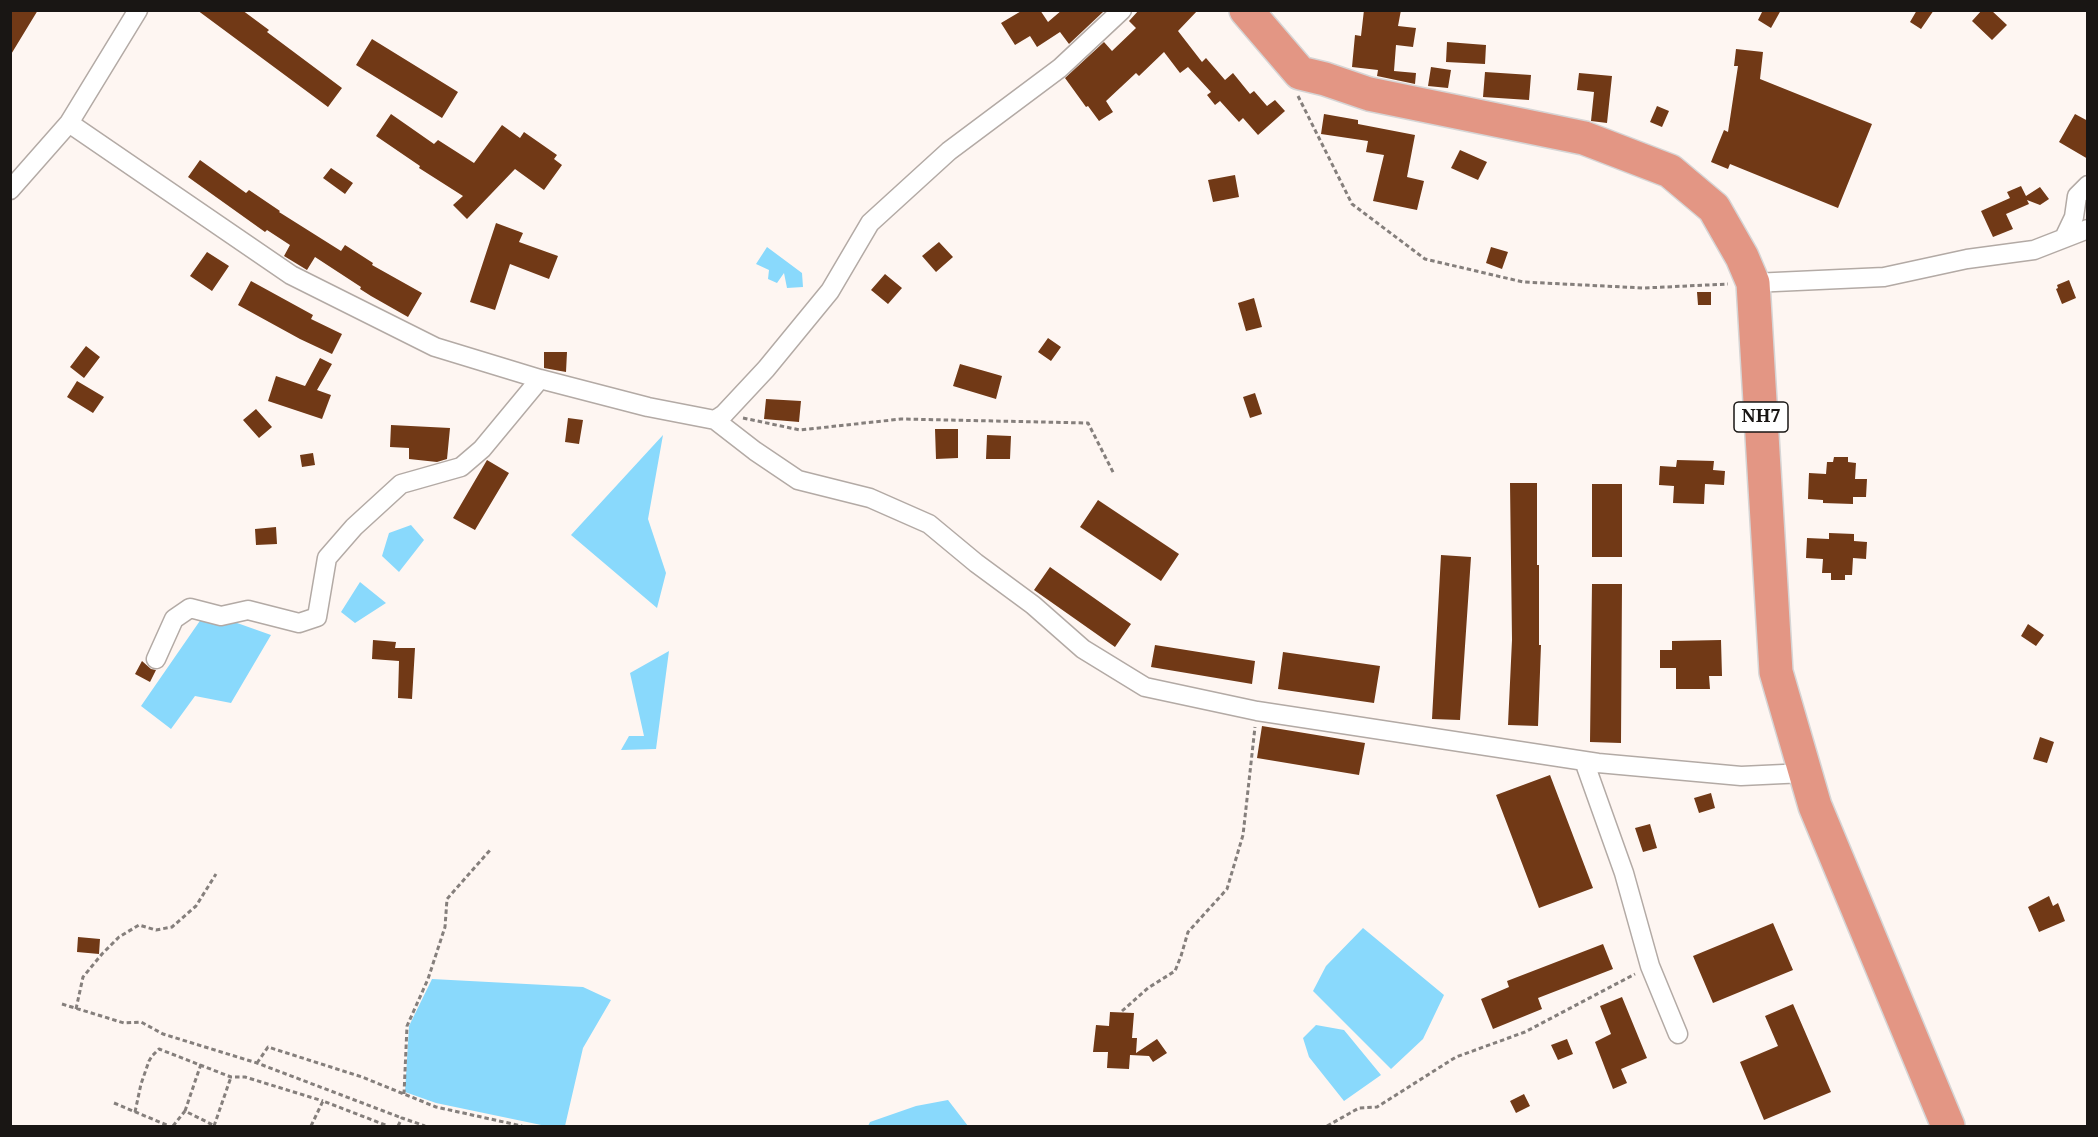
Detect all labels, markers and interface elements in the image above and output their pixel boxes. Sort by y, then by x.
road number: NH7 [1734,402,1788,432]

